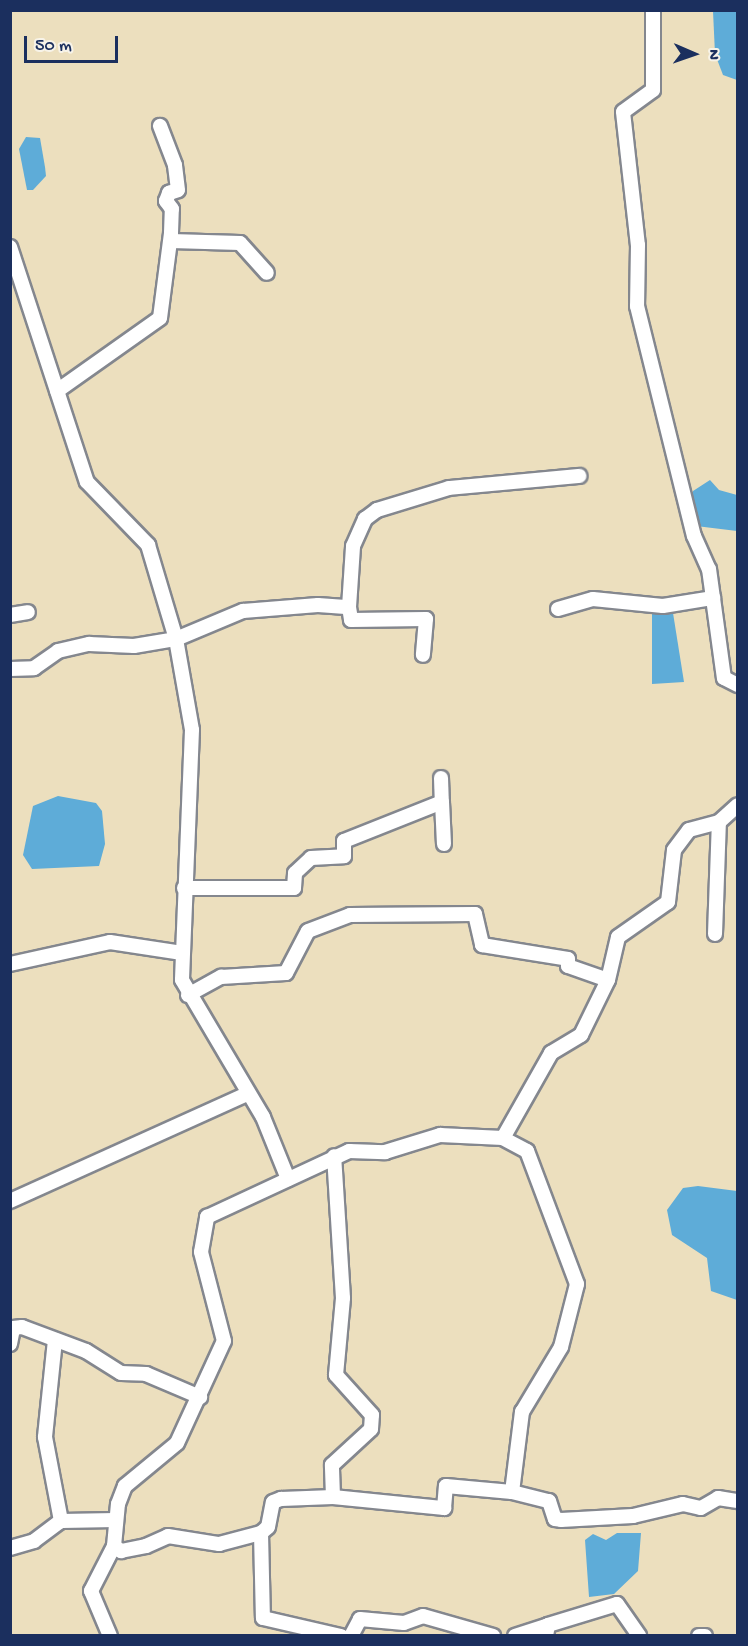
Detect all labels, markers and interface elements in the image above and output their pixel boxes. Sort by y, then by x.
scale bar [27,24,122,62]
north arrow [664,24,724,84]
text: 50 m [35,36,72,57]
text: N [703,49,722,60]

